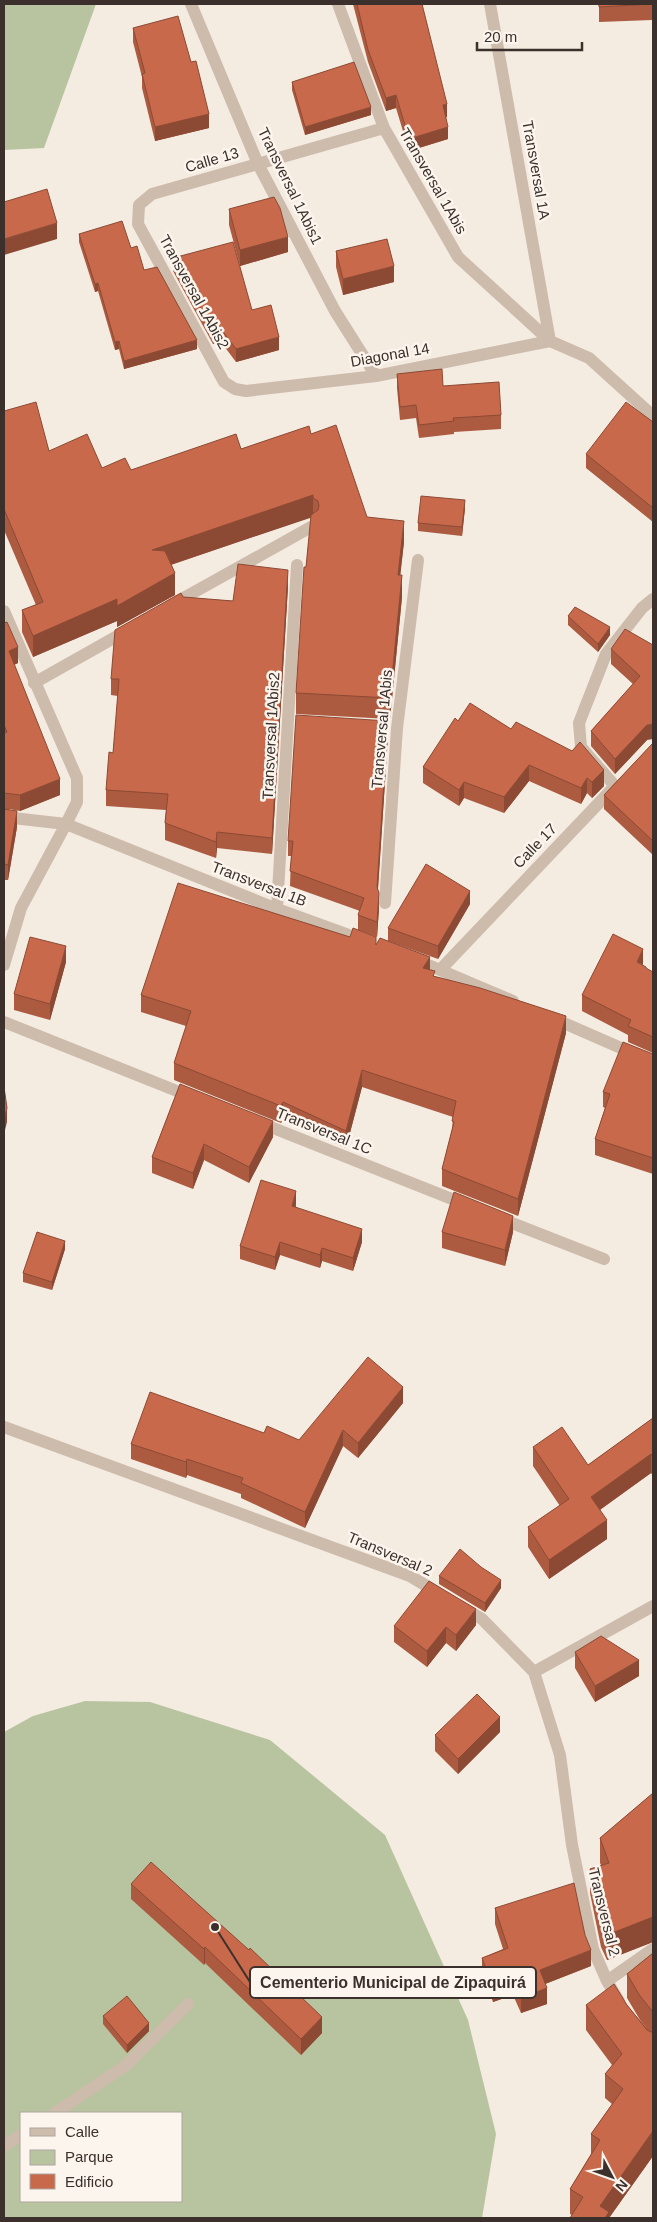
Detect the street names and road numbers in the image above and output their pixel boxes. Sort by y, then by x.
street label: Transversal 1A [519,119,554,221]
street label: Transversal 1Abis1 [255,125,326,247]
street label: Transversal 1Abis [396,125,471,237]
street label: Calle 13 [183,144,241,175]
street label: Transversal 1Abis2 [156,232,233,352]
street label: Diagonal 14 [349,339,431,370]
street label: Transversal 1Abis [368,669,395,789]
street label: Transversal 1Abis2 [259,672,282,800]
street label: Calle 17 [509,820,560,871]
street label: Transversal 1B [209,858,309,909]
street label: Transversal 1C [274,1104,374,1157]
street label: Transversal 2 [345,1528,435,1579]
street label: Transversal 2 [585,1866,624,1958]

